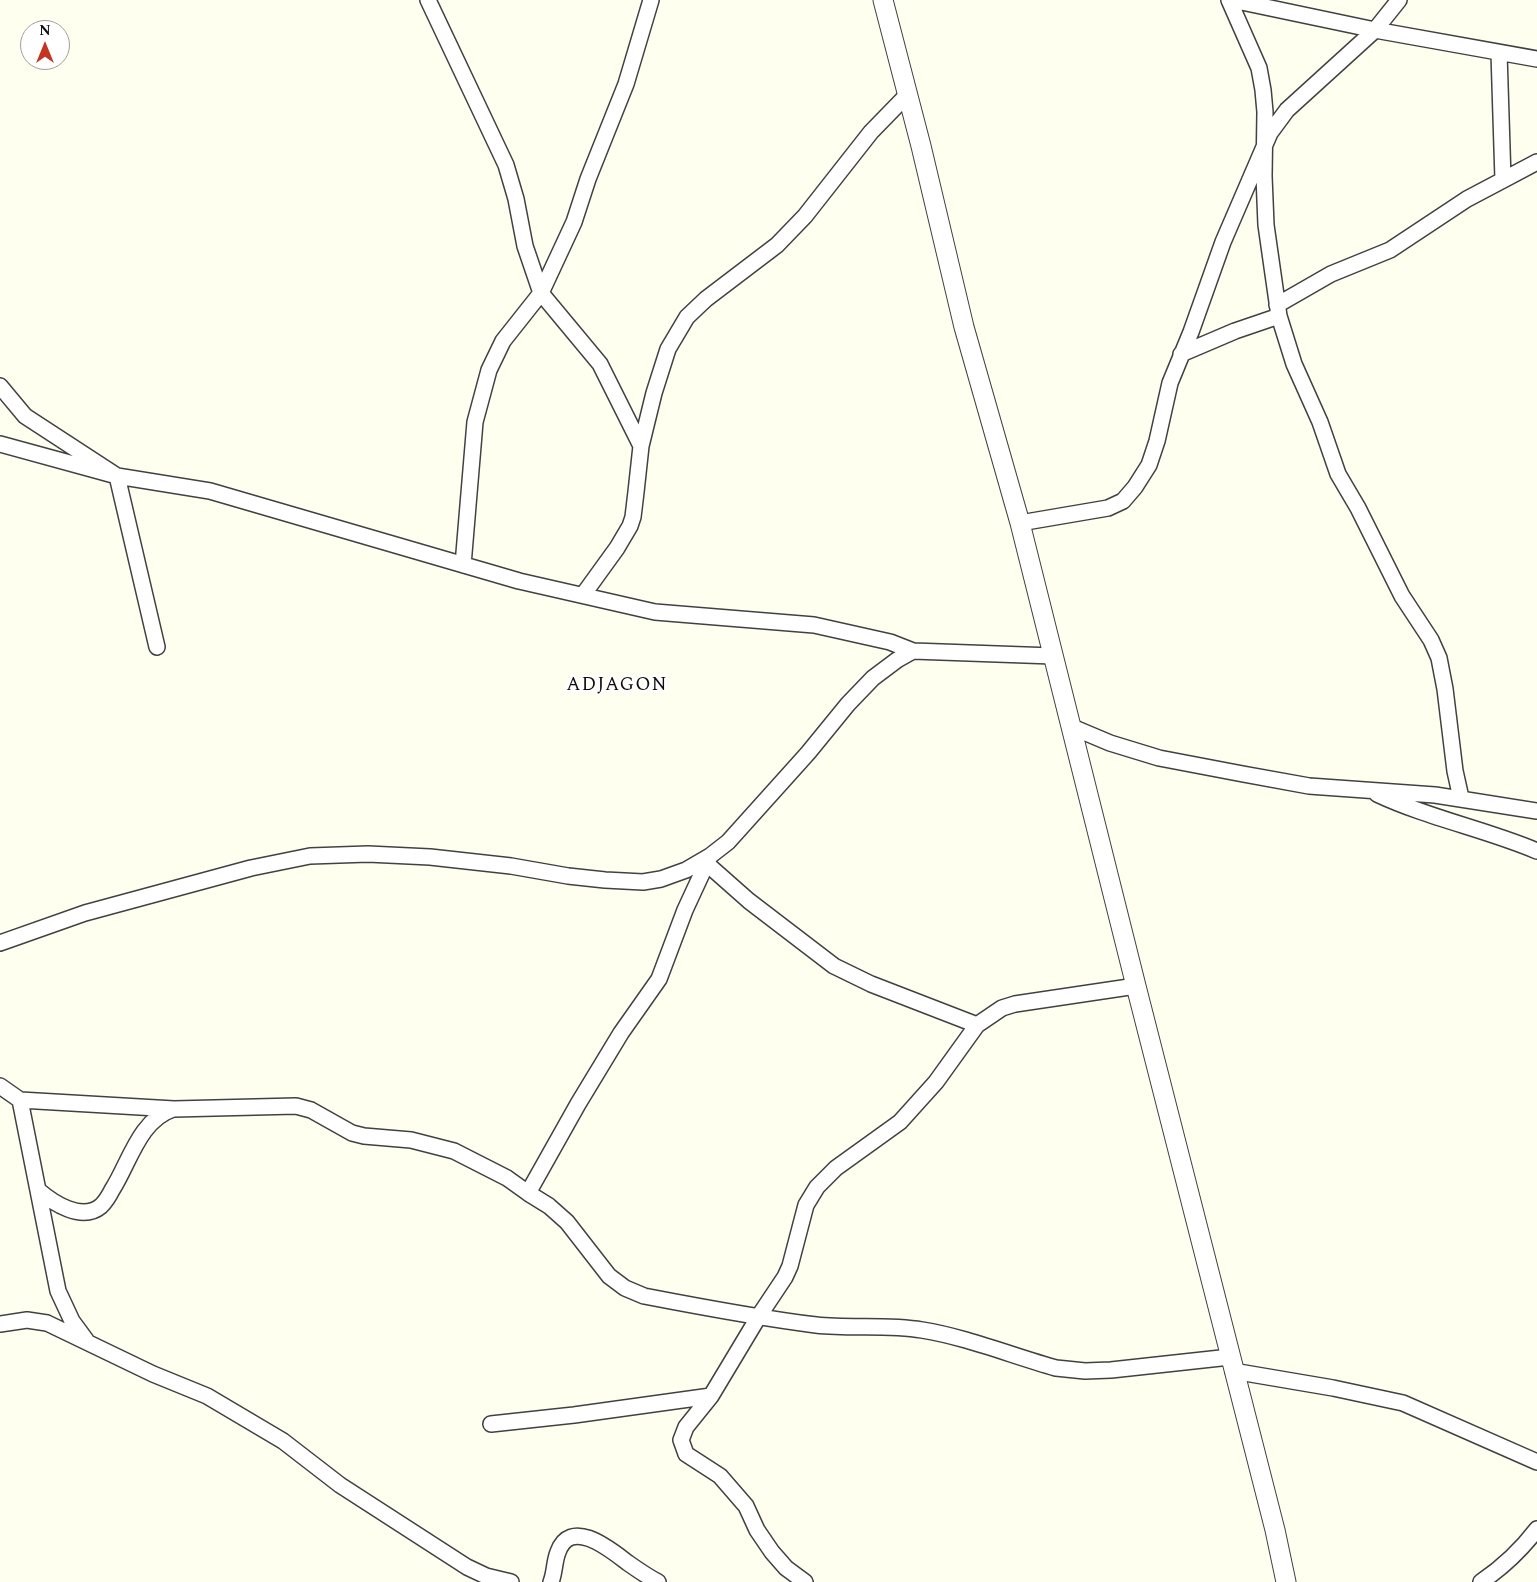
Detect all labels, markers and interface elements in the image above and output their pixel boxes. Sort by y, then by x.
north arrow [20,20,70,70]
text: N [39,20,51,41]
district label: ADJAGON [565,675,669,697]

